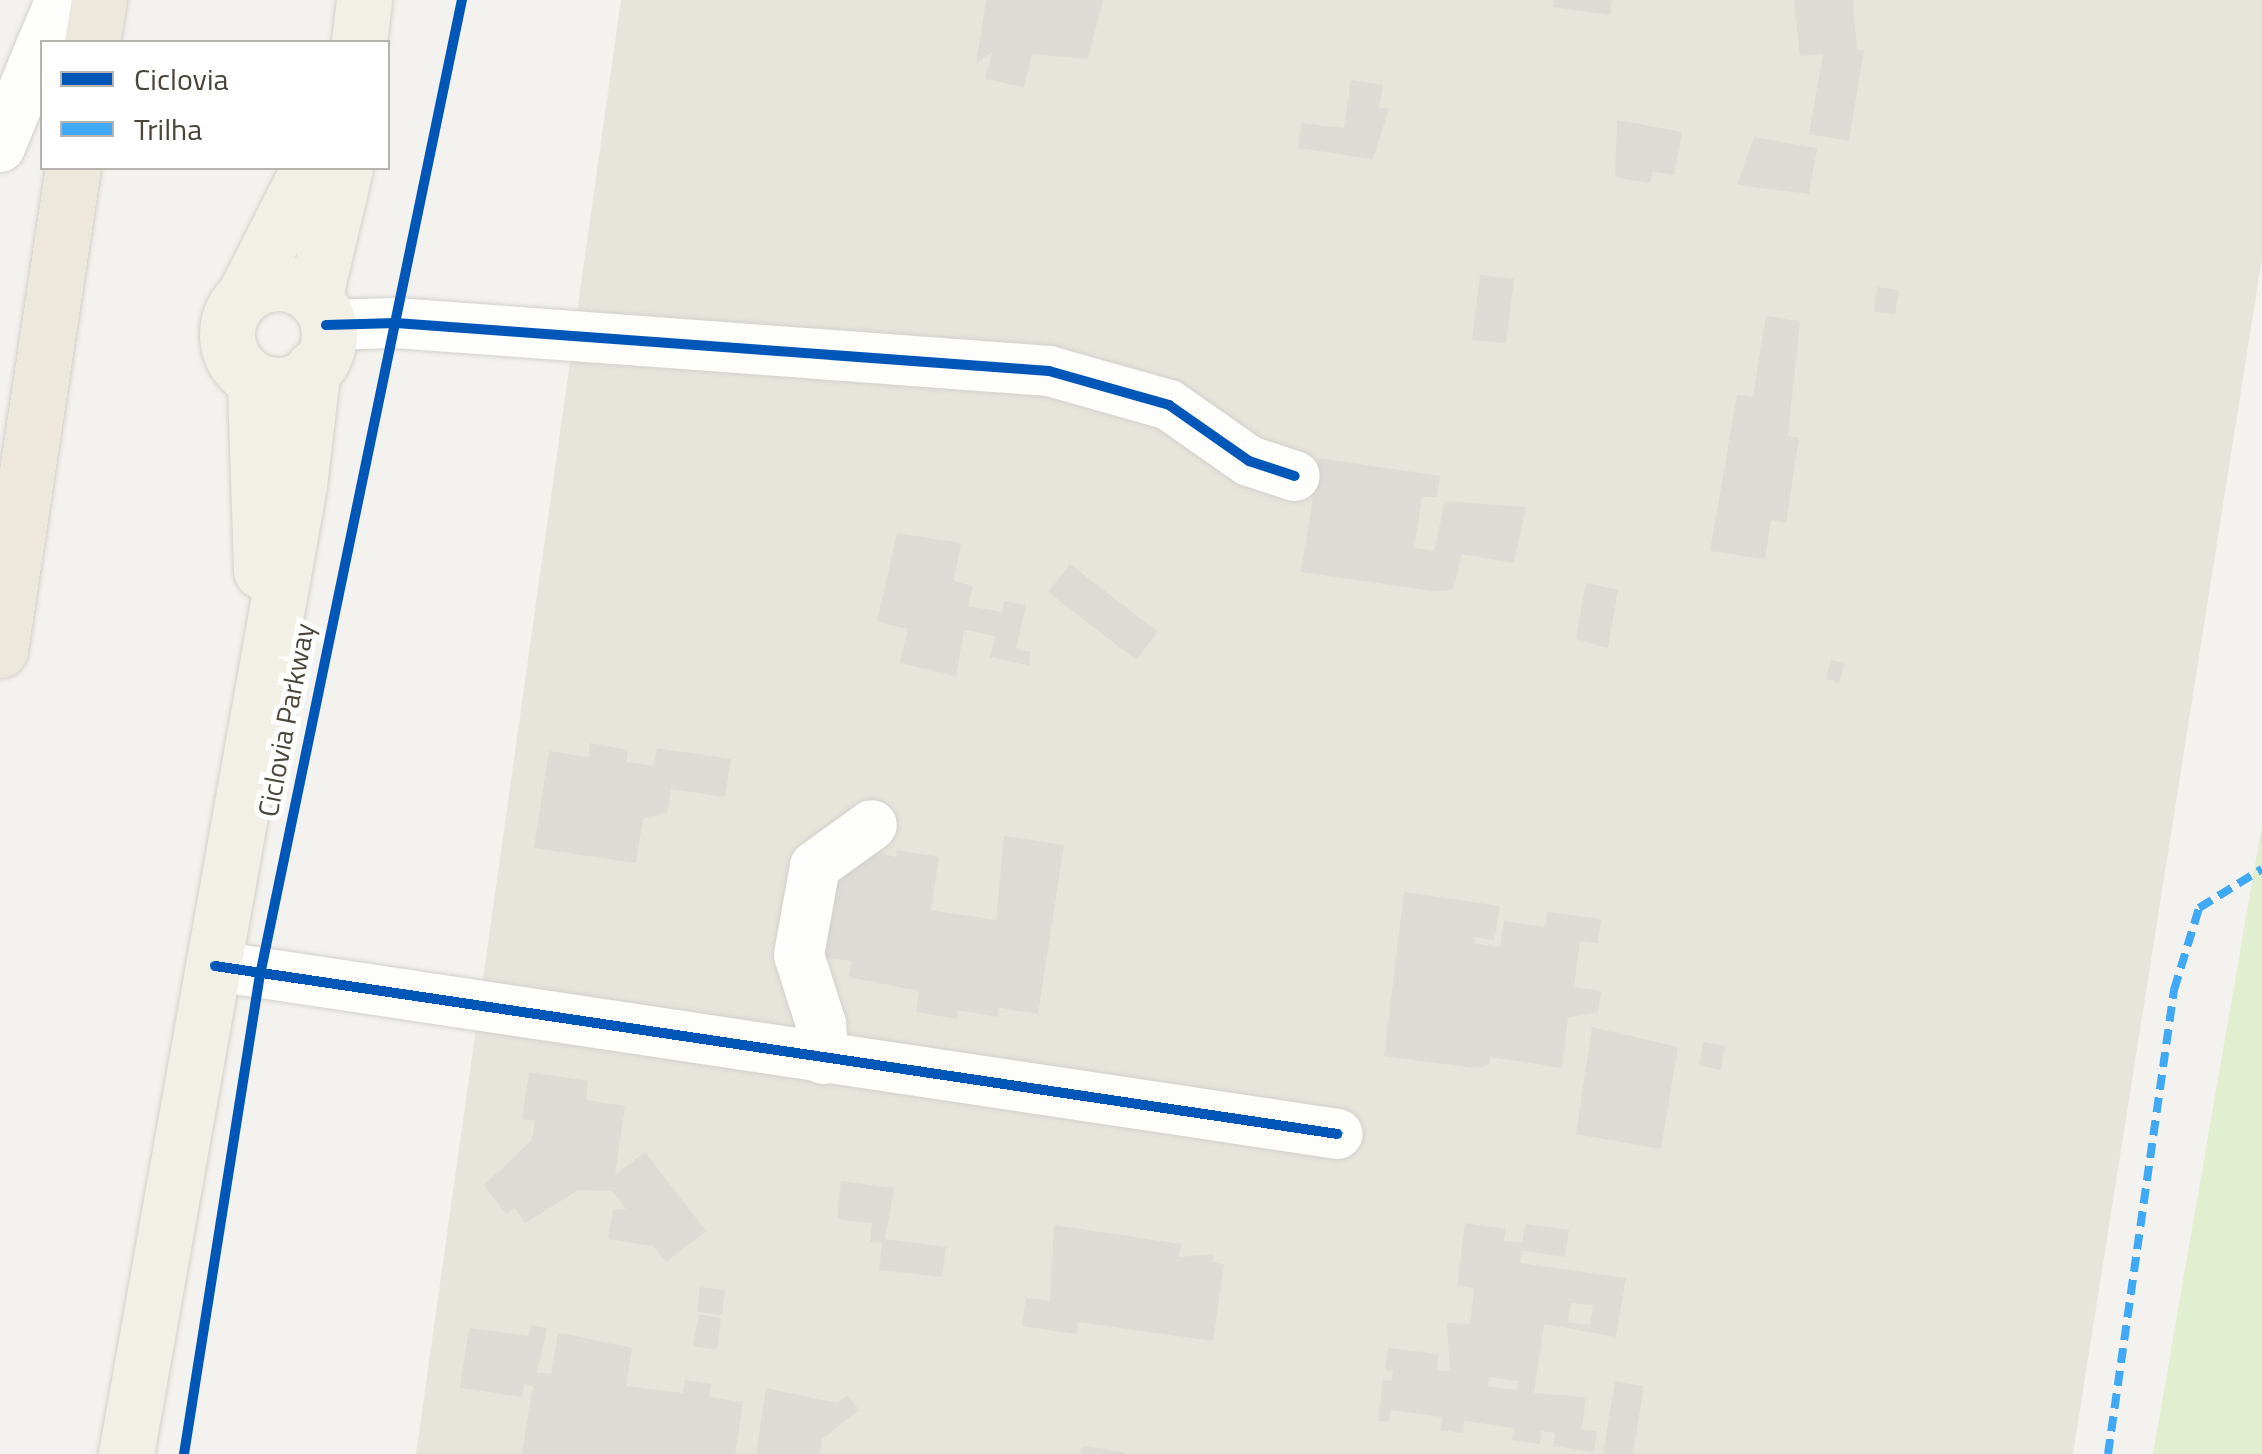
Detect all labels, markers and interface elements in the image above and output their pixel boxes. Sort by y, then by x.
legend [40,40,390,170]
text: Ciclovia [134,56,229,102]
text: Trilha [134,106,202,152]
street label: Ciclovia Parkway [251,620,321,820]

